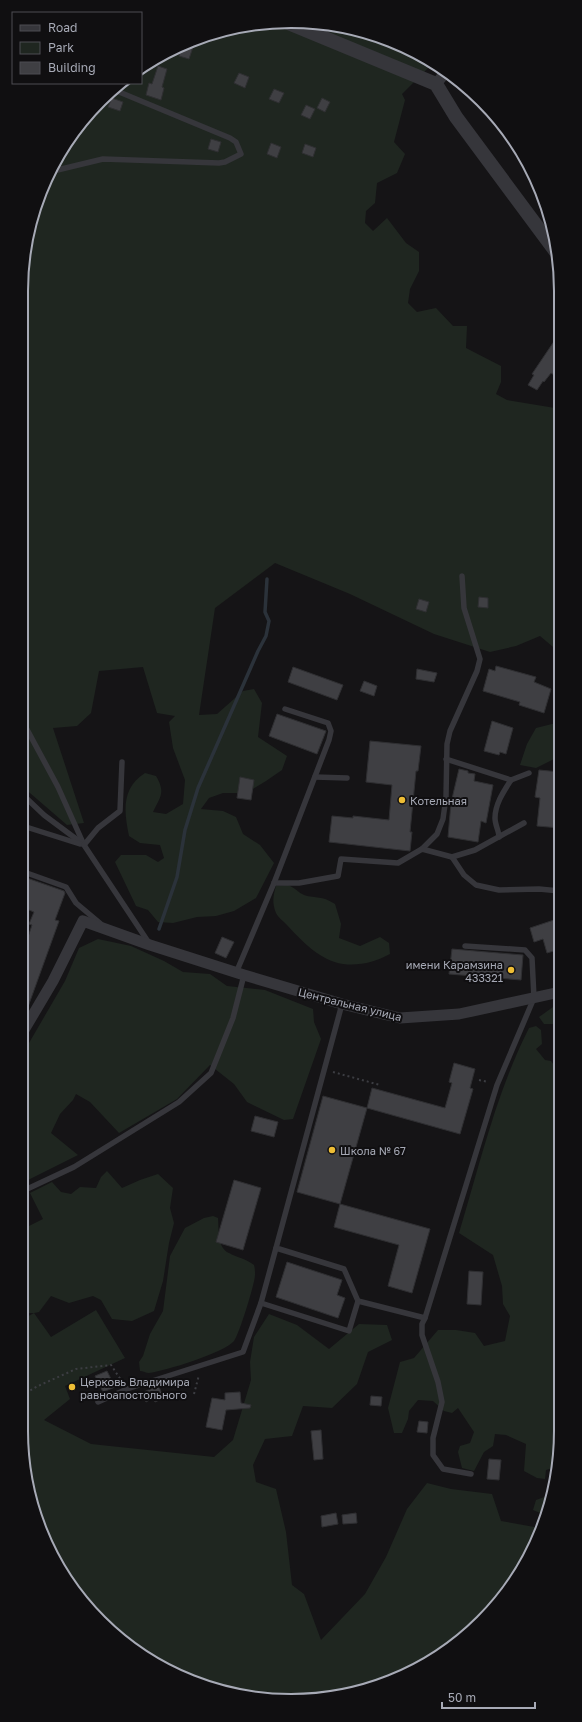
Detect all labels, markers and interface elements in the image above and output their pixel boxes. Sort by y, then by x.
legend [12,12,142,84]
text: Road [48,20,77,35]
text: Park [48,40,74,55]
text: Building [48,60,96,75]
place label: Котельная [410,794,467,807]
marker: Котельная [397,795,407,805]
place label: имени Карамзина 433321 [406,958,503,984]
marker: имени Карамзина 433321 [506,965,516,975]
street label: Центральная улица [297,985,403,1023]
place label: Школа № 67 [340,1144,406,1157]
marker: Школа № 67 [327,1145,337,1155]
place label: Церковь Владимира равноапостольного [80,1375,190,1401]
marker: Церковь Владимира равноапостольного [67,1382,77,1392]
scale bar [442,1684,535,1710]
text: 50 m [448,1690,476,1705]

